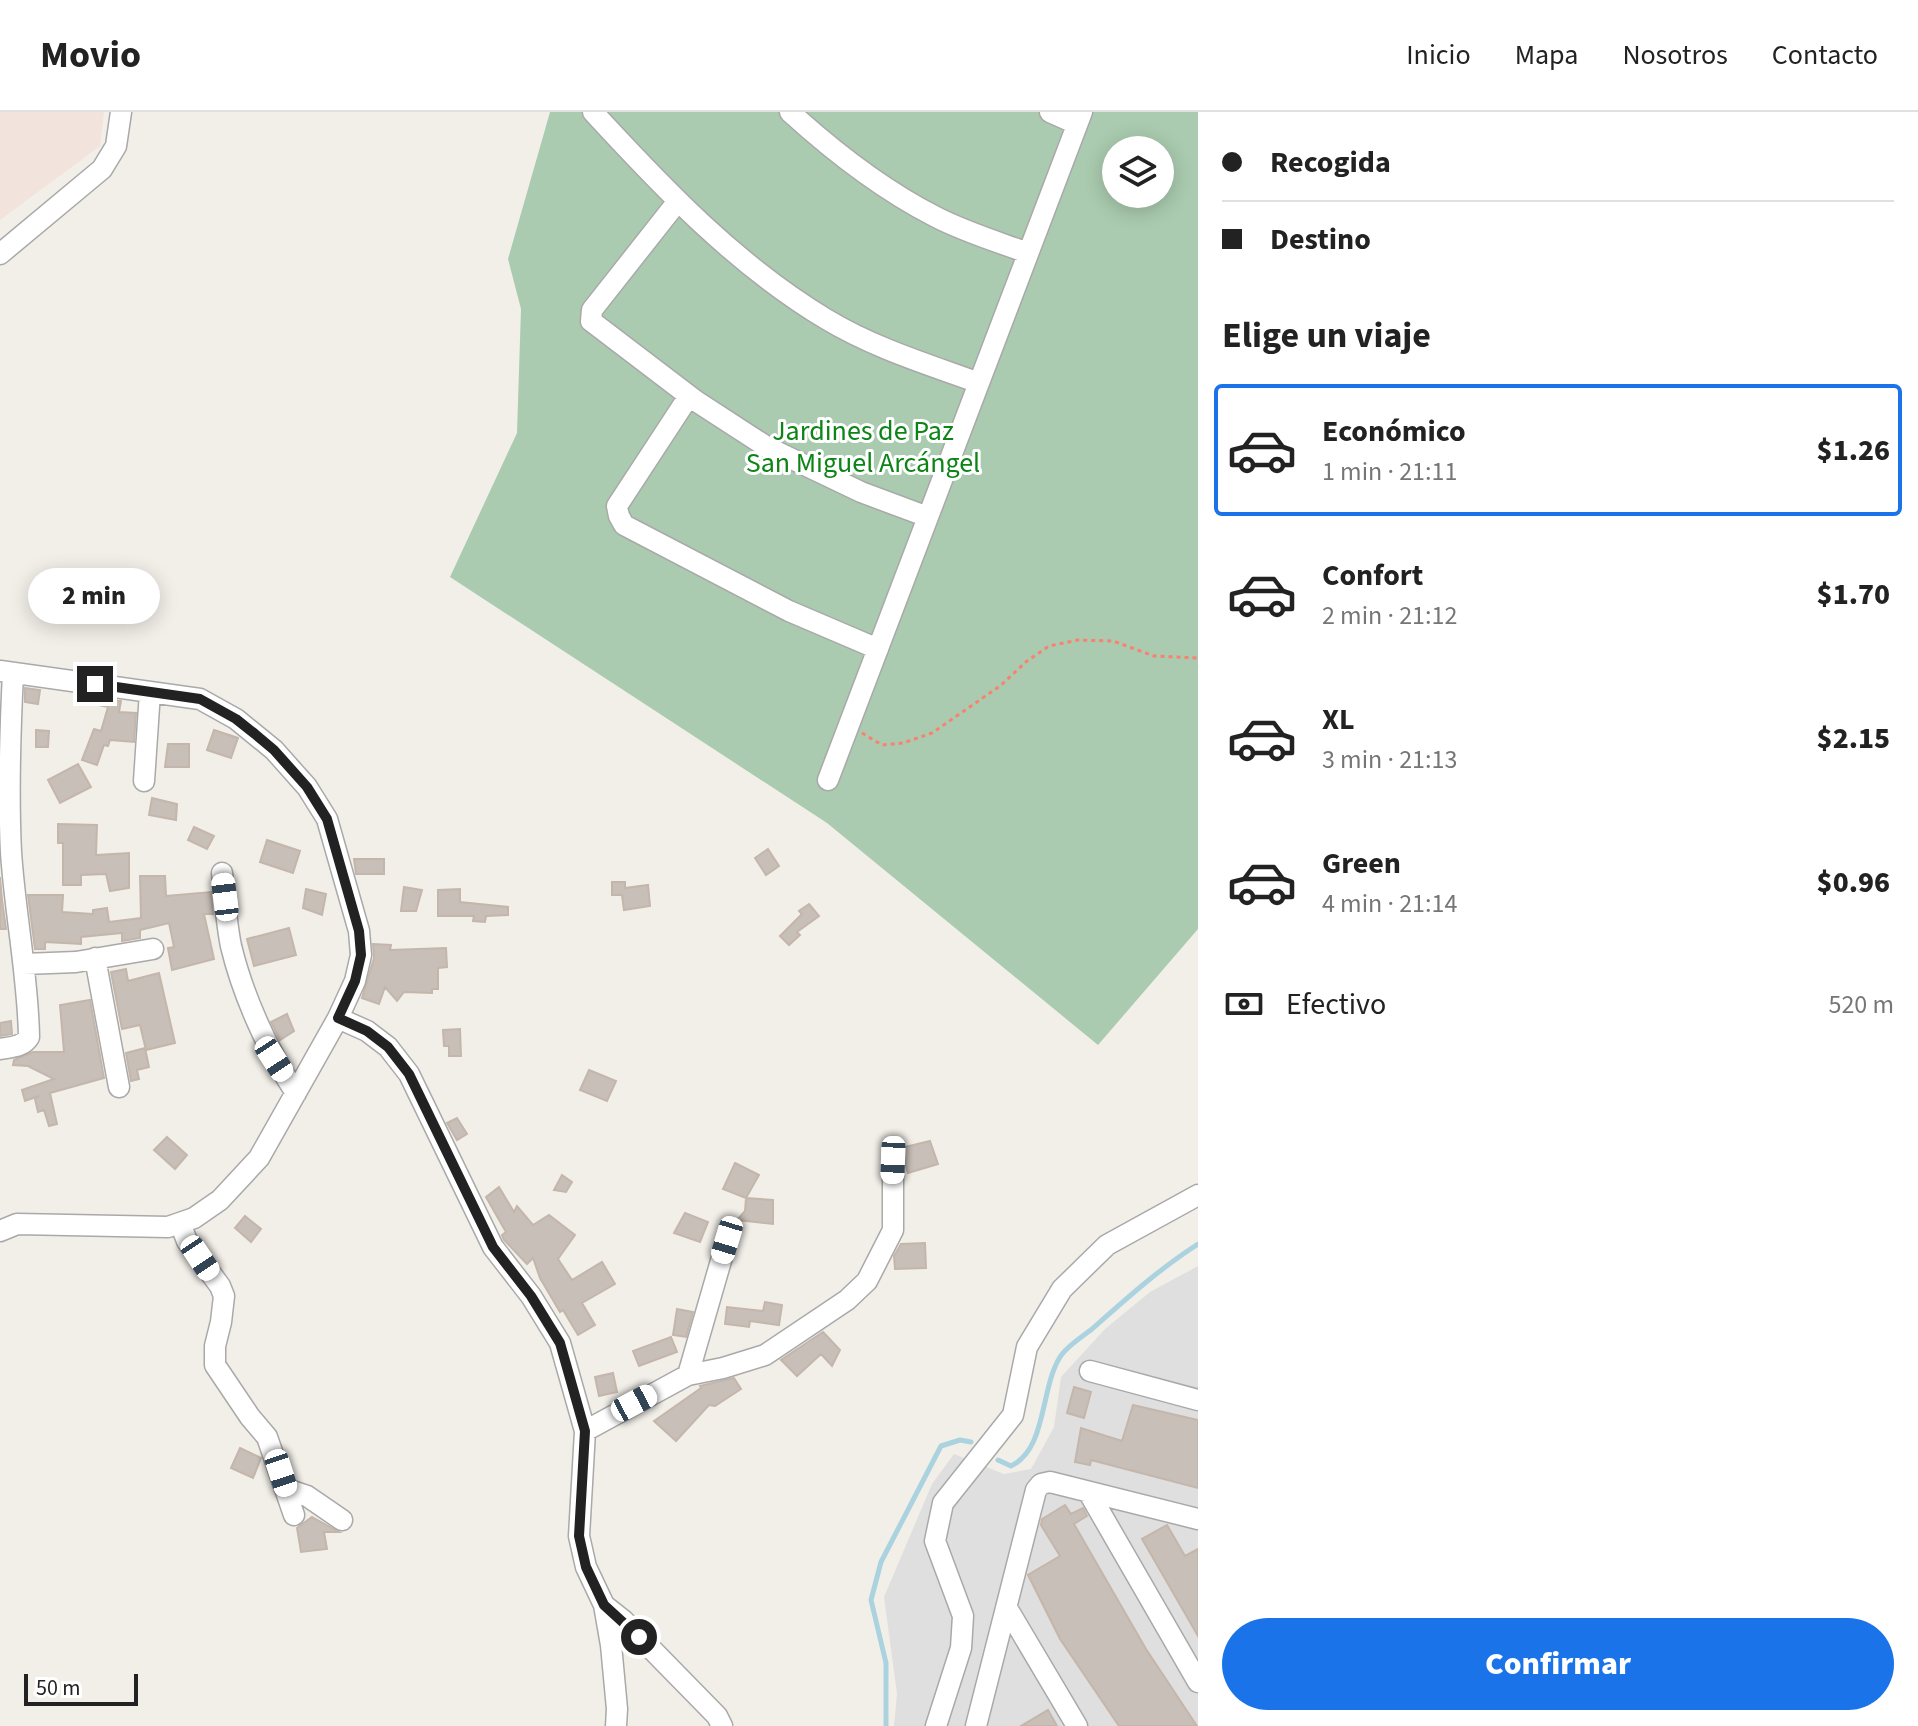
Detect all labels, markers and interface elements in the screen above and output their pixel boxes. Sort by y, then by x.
text: Movio [40,28,141,82]
text: Inicio [1406,35,1471,75]
text: Mapa [1515,35,1578,75]
text: Nosotros [1622,35,1728,75]
text: Contacto [1772,35,1878,75]
map controls [1102,136,1174,208]
button: layers [1102,136,1174,208]
text: Recogida [1270,141,1391,184]
text: Destino [1270,218,1371,261]
text: Elige un viaje [1222,310,1431,361]
text: Económico [1322,410,1466,453]
park label: Jardines de Paz San Miguel Arcángel [746,411,980,483]
icon: car [1226,414,1298,486]
text: $1.26 [1817,429,1890,472]
text: 1 min · 21:11 [1322,453,1457,490]
text: Confort [1322,554,1423,597]
icon: car [1226,558,1298,630]
callout: 2 min [29,568,161,624]
text: $1.70 [1817,573,1890,616]
text: 2 min [62,577,126,614]
text: 2 min · 21:12 [1322,597,1457,634]
route end [77,666,113,702]
text: XL [1322,698,1355,741]
icon: car [1226,702,1298,774]
text: $2.15 [1817,717,1890,760]
text: 3 min · 21:13 [1322,741,1457,778]
text: Green [1322,842,1401,885]
icon: car [1226,846,1298,918]
text: $0.96 [1817,861,1890,904]
car [210,872,240,922]
text: 4 min · 21:14 [1322,885,1457,922]
icon: cash [1222,982,1266,1026]
text: Efectivo [1286,983,1386,1026]
text: 520 m [1828,986,1894,1023]
car [251,1032,297,1086]
car [880,1136,906,1184]
car [709,1214,745,1266]
car [177,1231,223,1285]
car [607,1381,661,1425]
car [262,1446,300,1500]
button: Confirmar [1222,1618,1894,1710]
route start [621,1619,657,1655]
scale bar [24,1670,138,1706]
text: 50 m [36,1672,81,1704]

